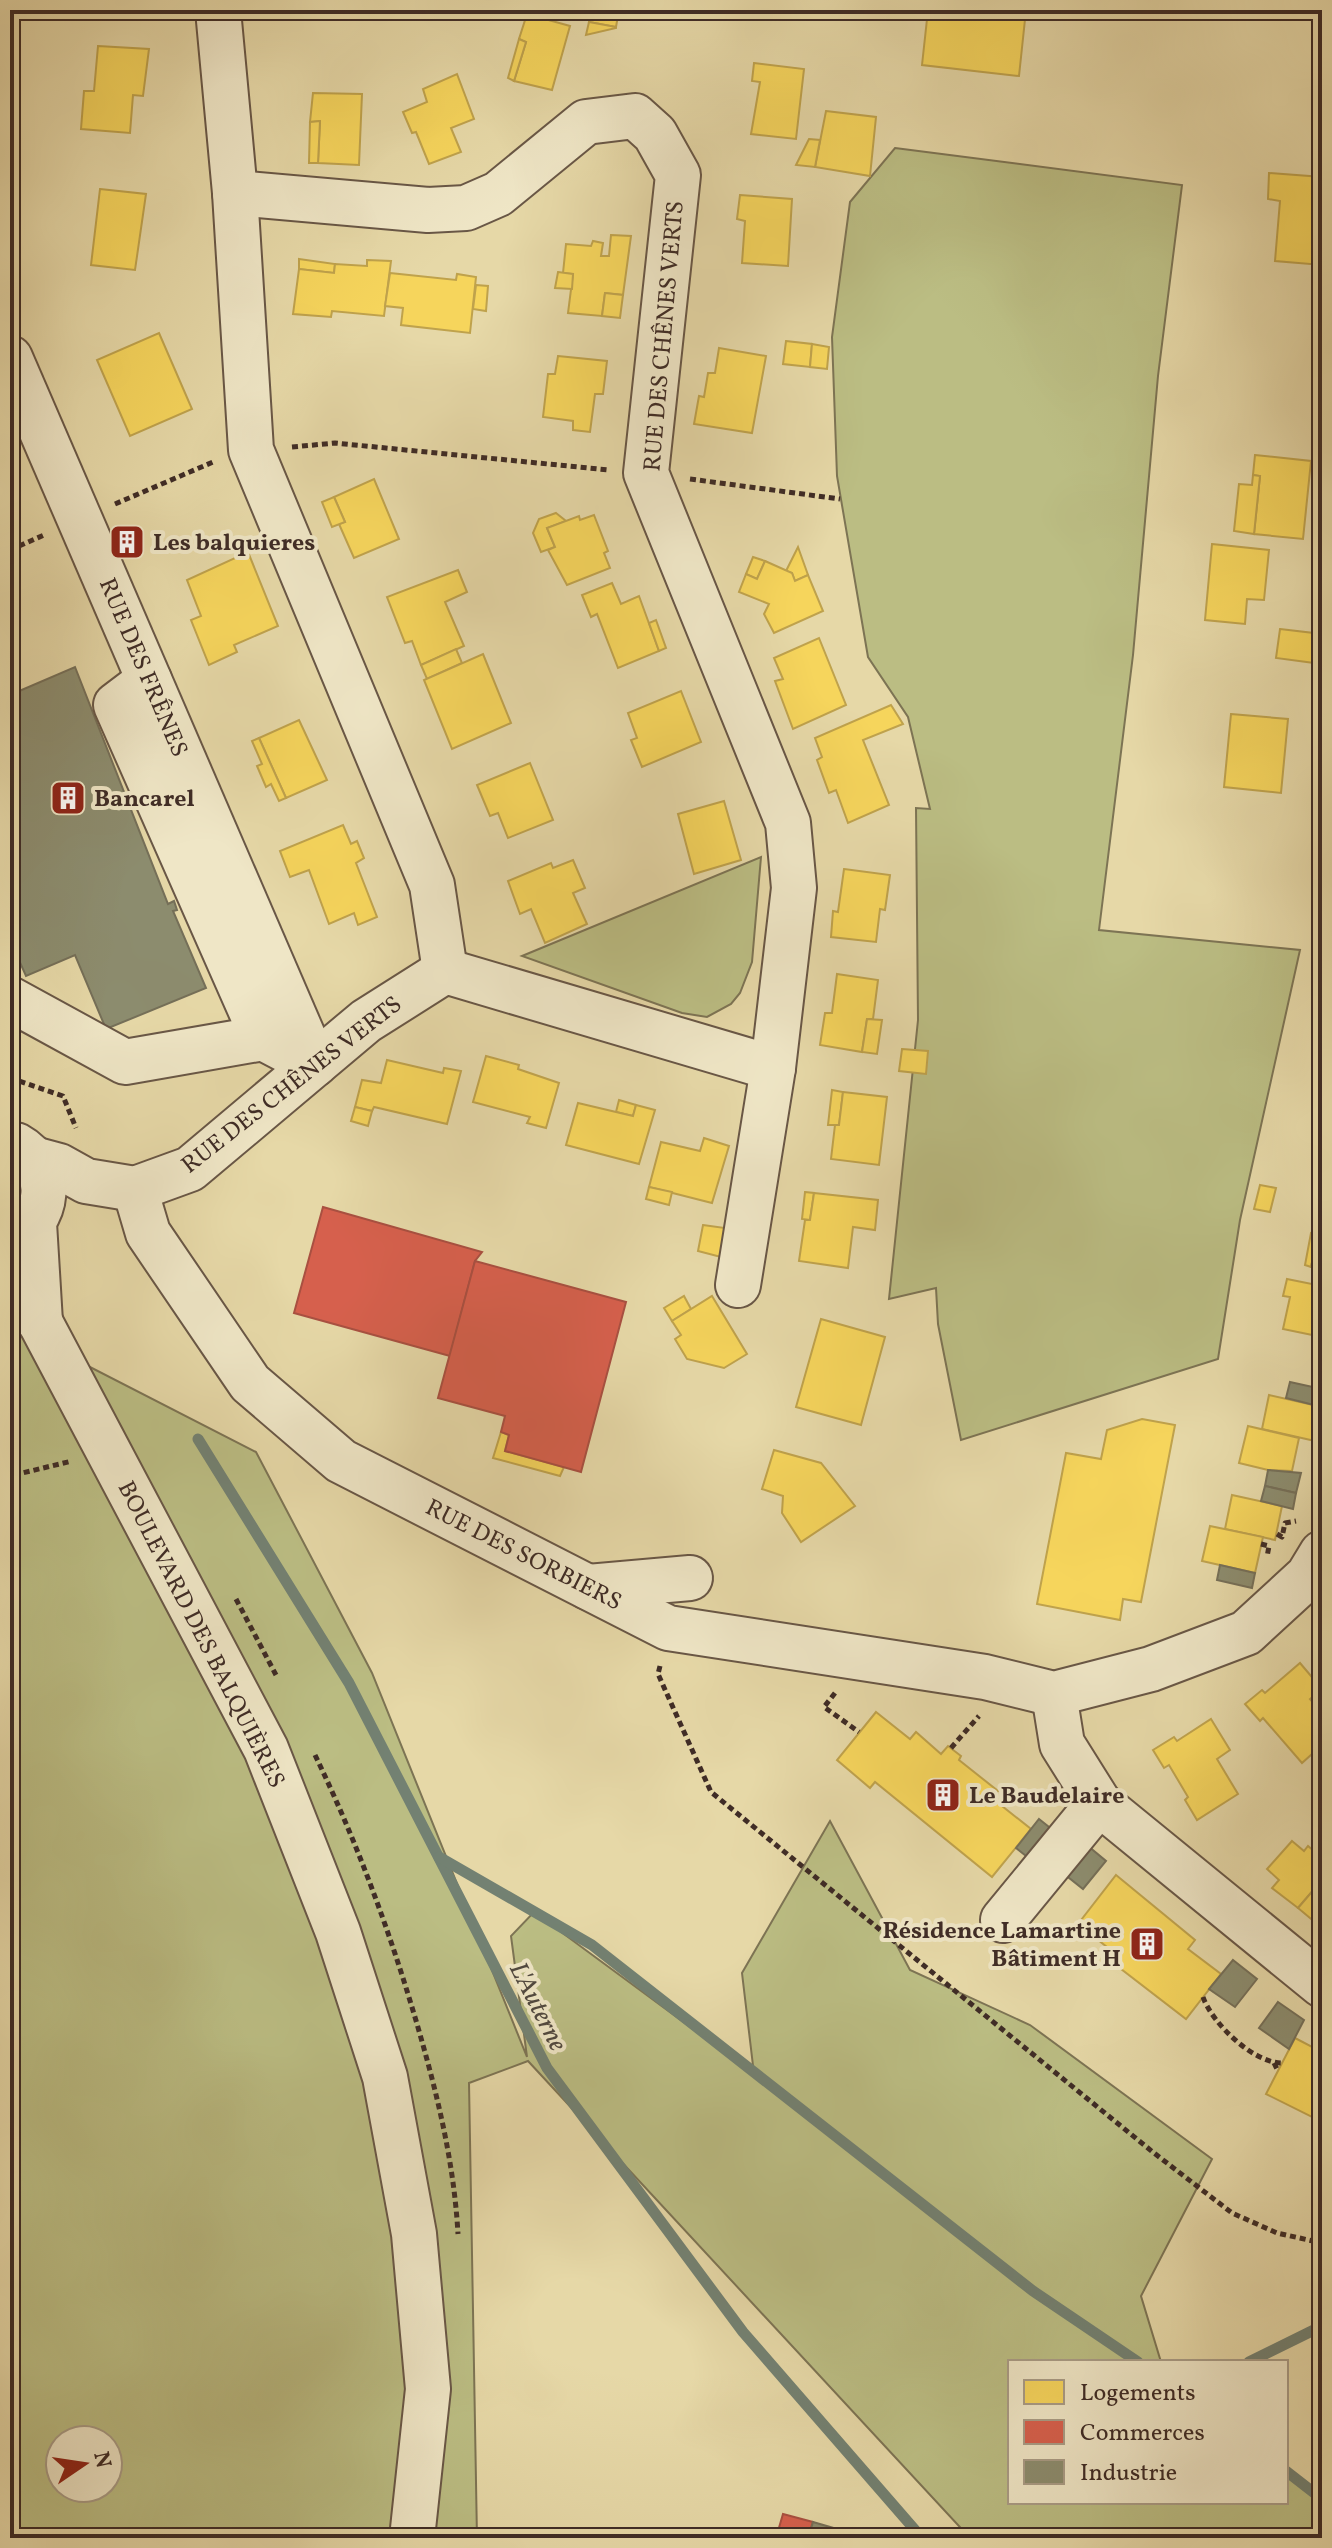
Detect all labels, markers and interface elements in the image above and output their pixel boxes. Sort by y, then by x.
street label: RUE DES CHÊNES VERTS [636,199,694,473]
building icon: Les balquieres [108,523,146,561]
place label: Les balquieres [153,527,315,561]
street label: RUE DES FRÊNES [89,573,195,763]
building icon: Bancarel [49,779,87,817]
place label: Bancarel [94,783,195,817]
street label: RUE DES CHÊNES VERTS [175,989,410,1183]
street label: BOULEVARD DES BALQUIÈRES [108,1476,293,1794]
street label: RUE DES SORBIERS [419,1491,627,1620]
building icon: Le Baudelaire [924,1776,962,1814]
place label: Le Baudelaire [969,1780,1125,1814]
place label: Résidence Lamartine Bâtiment H [882,1915,1121,1977]
building icon: Résidence Lamartine Bâtiment H [1128,1925,1166,1963]
water label: L'Auterne [500,1956,575,2058]
legend [1008,2360,1288,2504]
text: Logements [1080,2377,1196,2411]
text: Commerces [1080,2417,1205,2451]
north arrow [44,2424,124,2504]
text: N [84,2449,118,2471]
text: Industrie [1080,2457,1177,2491]

